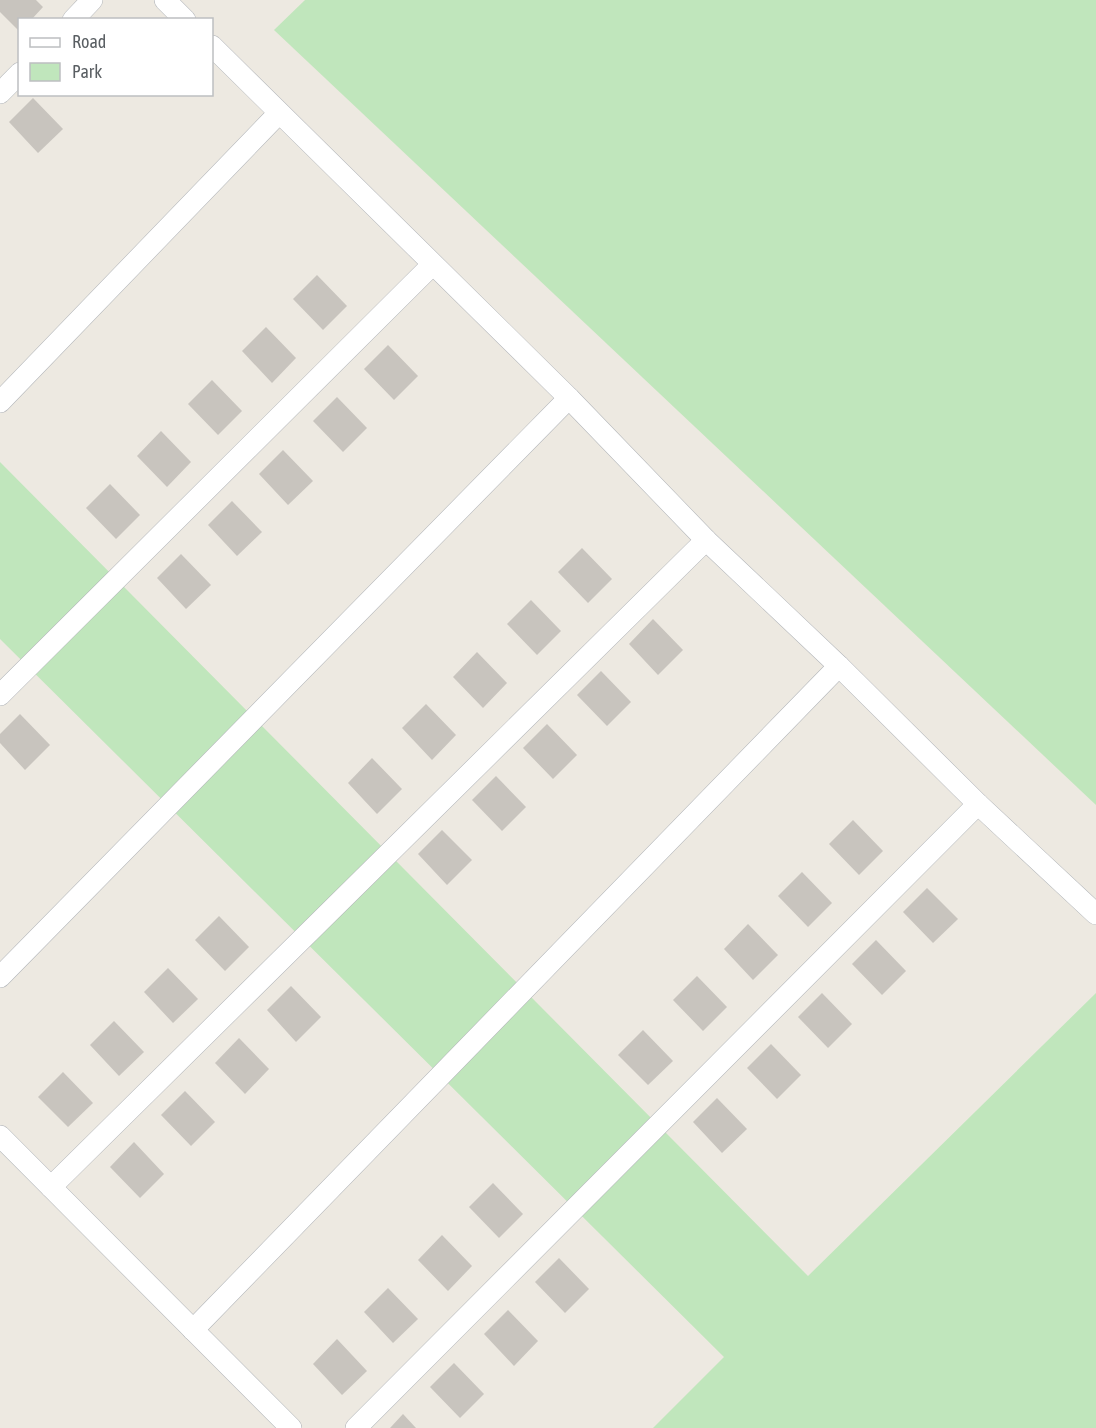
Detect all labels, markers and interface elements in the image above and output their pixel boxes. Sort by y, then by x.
legend [18,18,213,96]
text: Road [72,31,106,52]
text: Park [72,61,102,82]

